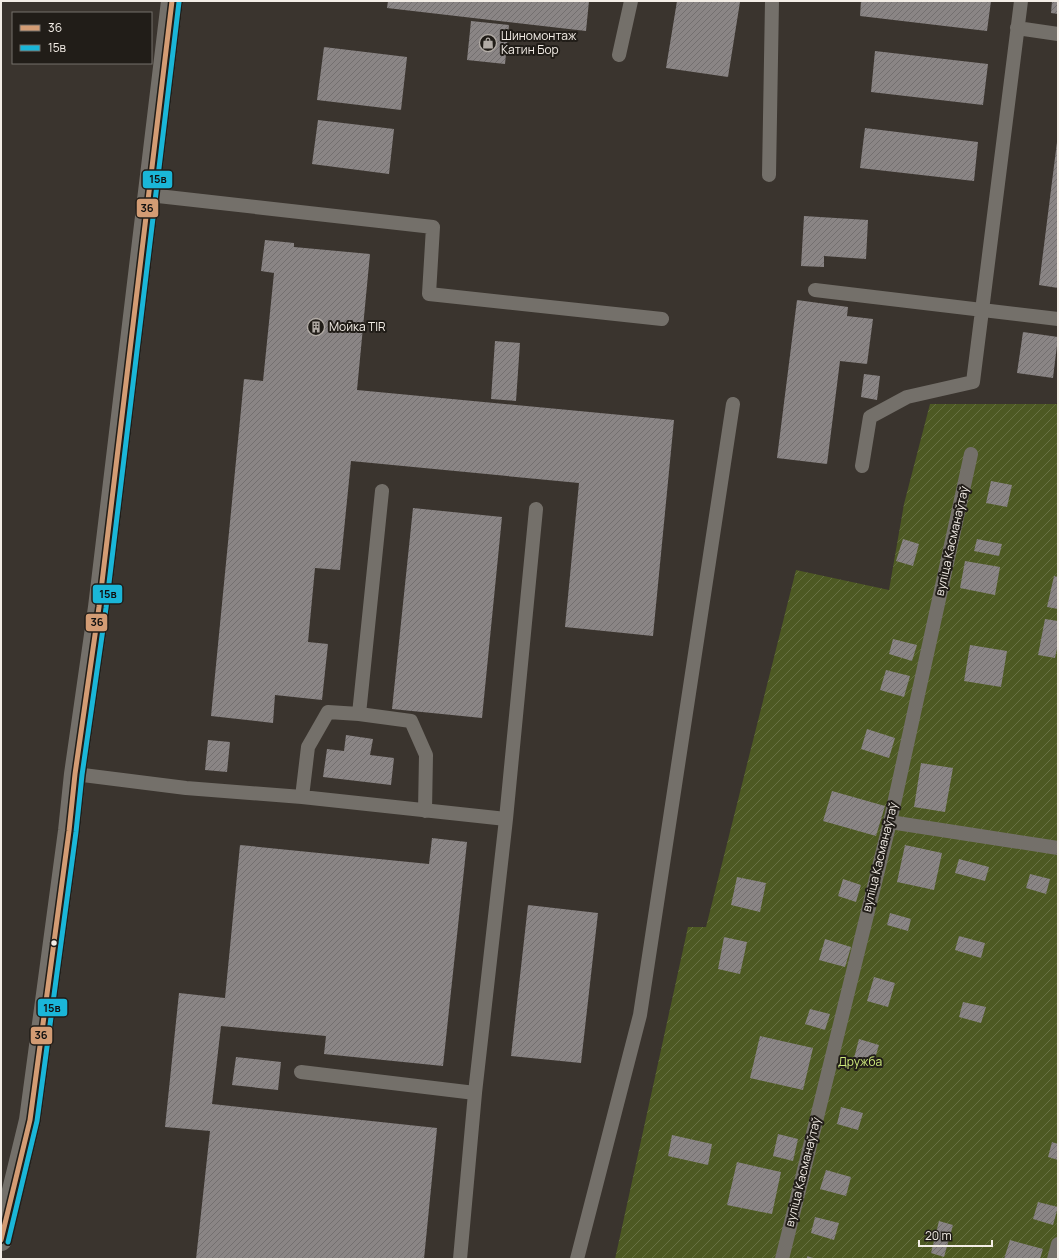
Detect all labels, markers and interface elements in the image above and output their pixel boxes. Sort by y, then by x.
legend [12,12,152,64]
text: 36 [48,19,62,36]
place label: Шиномонтаж Катин Бор [501,27,577,58]
shop icon: Шиномонтаж Катин Бор [478,33,498,53]
text: 15в [48,39,67,56]
line badge: 15в [142,170,173,189]
text: 15в [149,171,167,186]
line badge: 36 [136,198,159,218]
text: 36 [140,200,154,215]
building icon: Мойка TIR [306,317,326,337]
place label: Мойка TIR [329,318,386,335]
street label: вуліца Касманаўтаў [931,484,973,598]
line badge: 15в [92,584,123,604]
text: 15в [99,586,117,601]
line badge: 36 [85,613,108,632]
text: 36 [90,614,104,629]
street label: вуліца Касманаўтаў [858,800,902,913]
unlabelled marker [49,938,59,948]
line badge: 15в [37,998,68,1017]
text: 15в [43,1000,61,1015]
line badge: 36 [30,1026,53,1045]
text: 36 [34,1027,48,1042]
park label: Дружба [838,1053,882,1070]
street label: вуліца Касманаўтаў [781,1115,825,1228]
scale bar [919,1222,992,1248]
text: 20 m [925,1227,952,1244]

